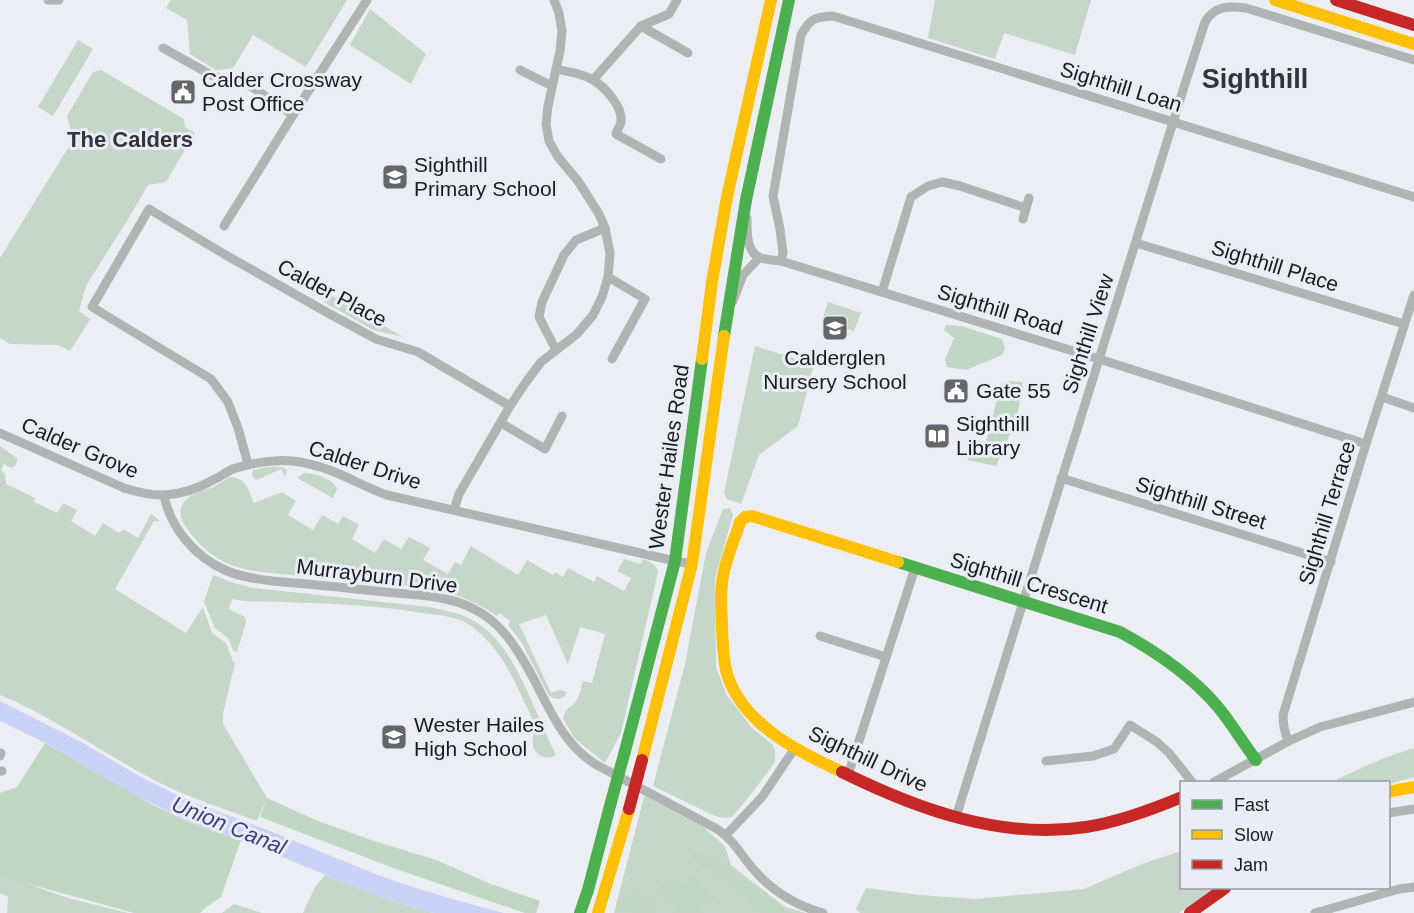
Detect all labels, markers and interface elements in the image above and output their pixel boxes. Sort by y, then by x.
street label: Sighthill Loan [1057,57,1185,116]
district label: Sighthill [1202,64,1308,94]
place label: Calder Crossway Post Office [202,68,362,115]
public building icon: Calder Crossway Post Office [168,77,198,107]
district label: The Calders [67,127,193,152]
place label: Sighthill Primary School [414,153,556,200]
school or university icon: Sighthill Primary School [380,162,410,192]
street label: Sighthill Place [1209,235,1342,296]
street label: Calder Place [274,254,391,331]
street label: Sighthill View [1057,270,1118,397]
street label: Sighthill Road [935,280,1065,339]
school or university icon: Calderglen Nursery School [820,313,850,343]
place label: Calderglen Nursery School [763,346,907,393]
street label: Wester Hailes Road [644,363,693,551]
public building icon: Gate 55 [941,376,971,406]
place label: Gate 55 [976,379,1051,402]
place label: Sighthill Library [956,412,1030,459]
street label: Calder Grove [18,413,142,483]
library icon: Sighthill Library [922,421,952,451]
street label: Calder Drive [306,436,424,493]
street label: Sighthill Terrace [1294,438,1359,587]
street label: Sighthill Street [1133,472,1269,533]
street label: Sighthill Crescent [948,548,1111,617]
street label: Murrayburn Drive [295,554,459,597]
place label: Wester Hailes High School [414,713,544,760]
street label: Sighthill Drive [805,721,931,796]
school or university icon: Wester Hailes High School [379,722,409,752]
legend [1180,781,1390,889]
water label: Union Canal [168,791,291,860]
text: Fast [1234,795,1269,815]
text: Slow [1234,825,1274,845]
text: Jam [1234,855,1268,875]

